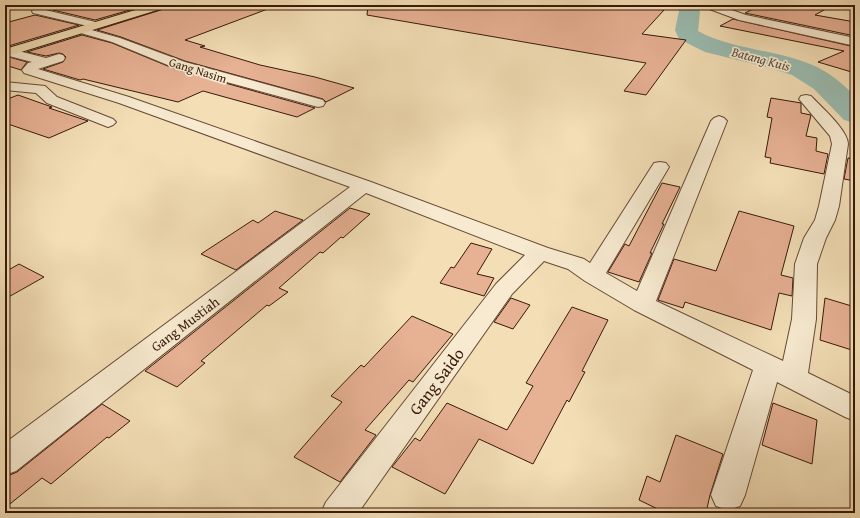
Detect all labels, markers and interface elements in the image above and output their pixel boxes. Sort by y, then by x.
water label: Batang Kuis [729,42,793,76]
street label: Gang Nasim [167,53,229,87]
street label: Gang Mustiah [147,292,223,356]
street label: Gang Saido [402,342,470,420]

